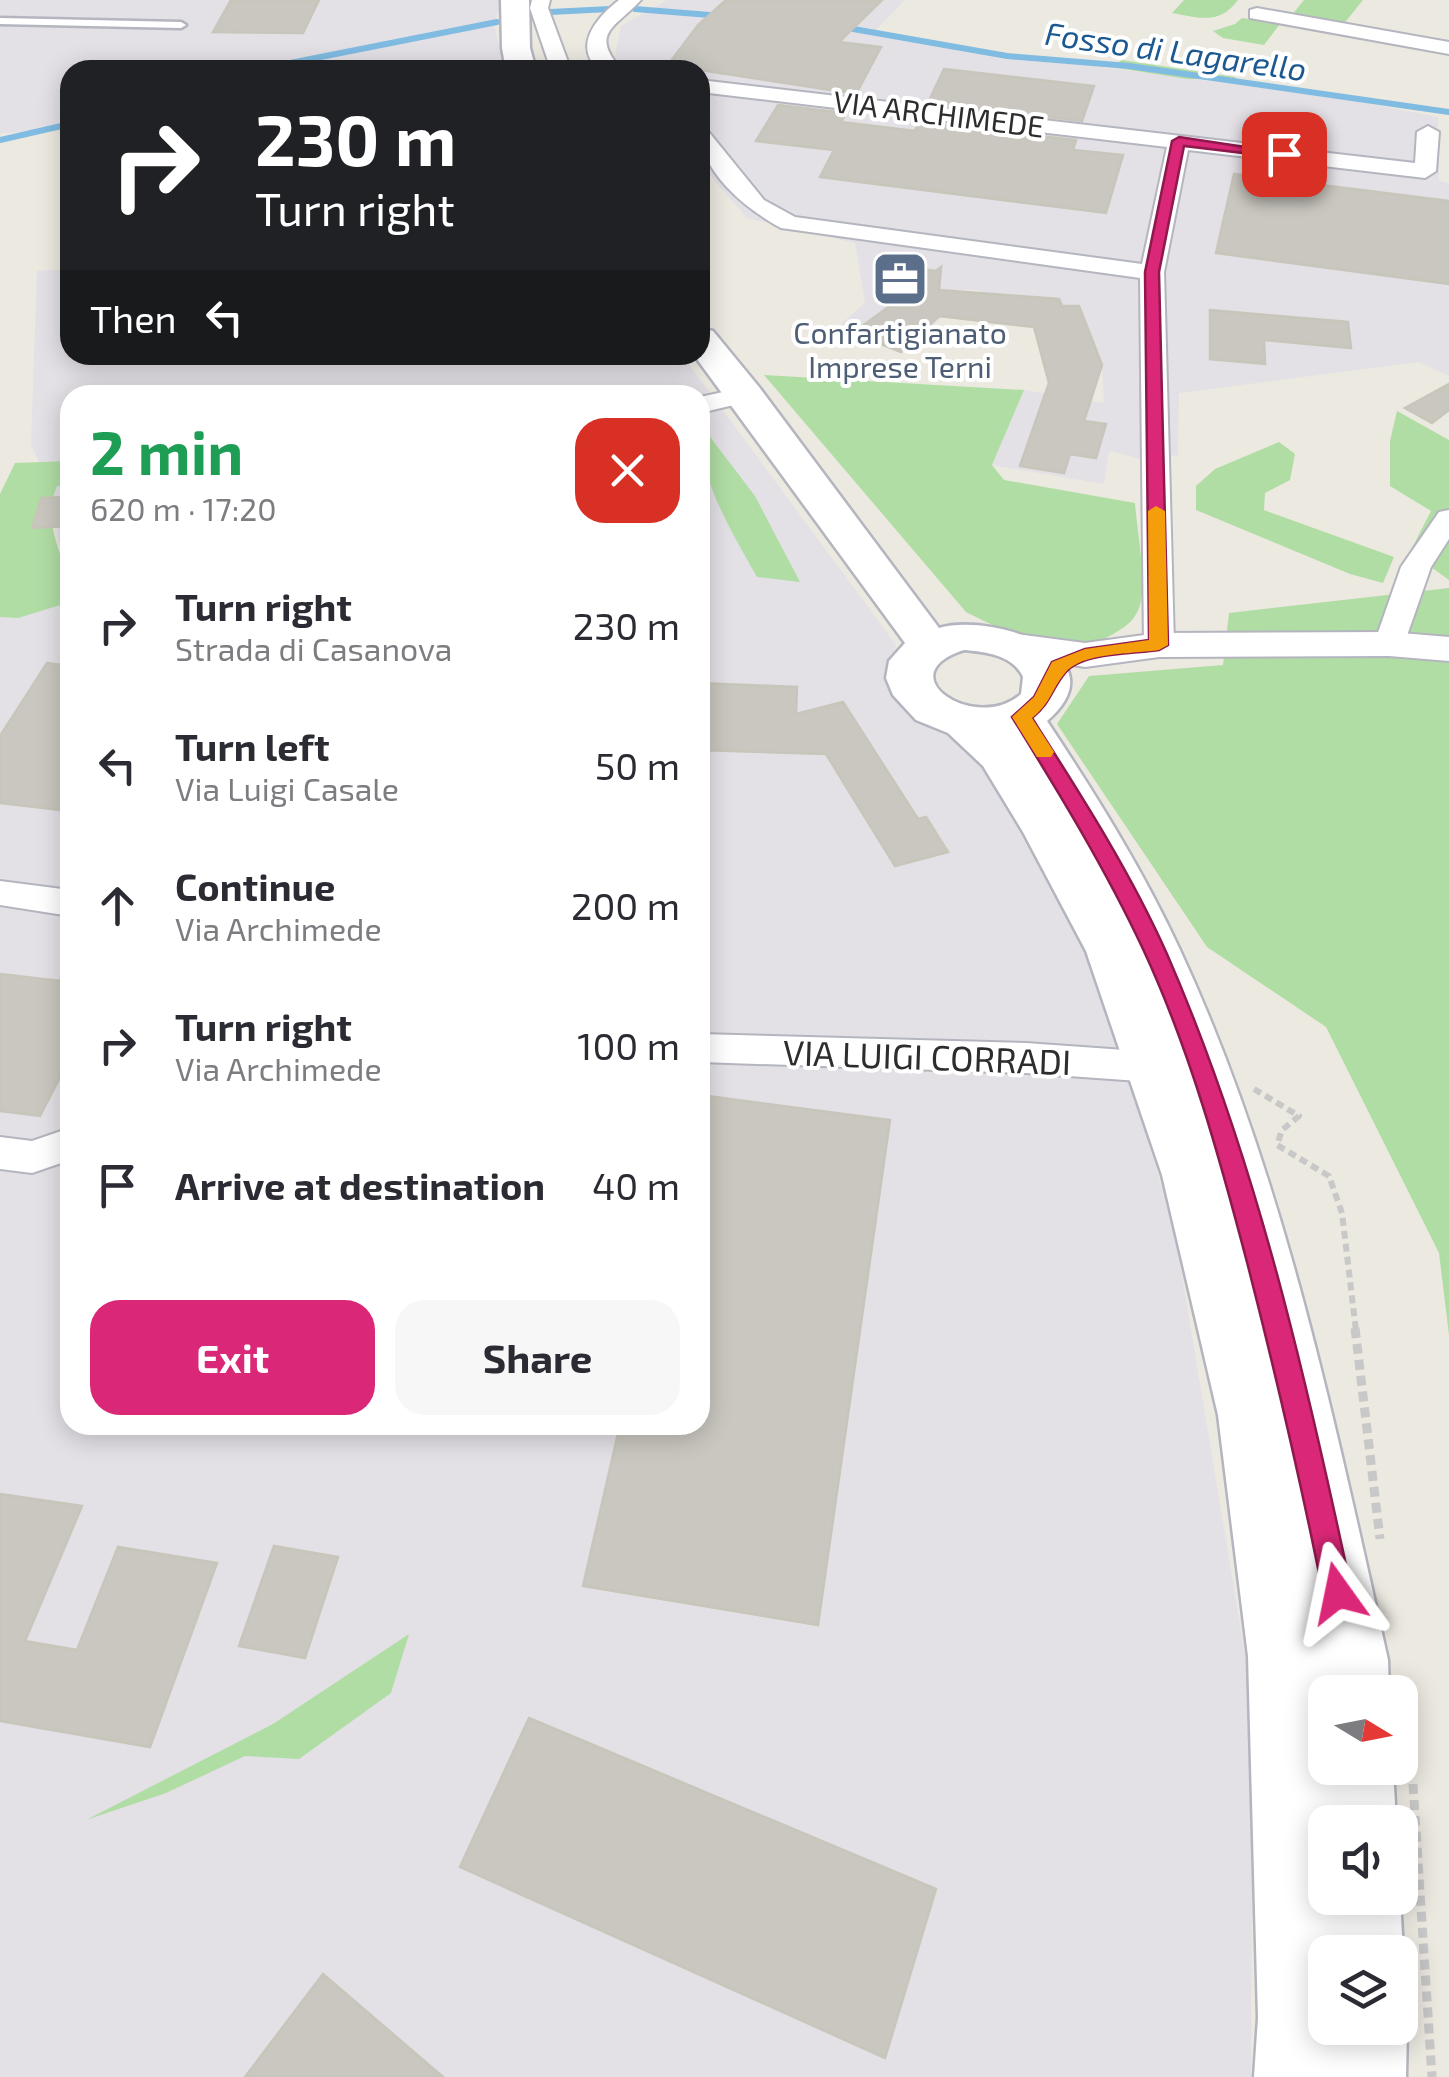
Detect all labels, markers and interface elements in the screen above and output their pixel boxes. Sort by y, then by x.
water label: Fosso di Lagarello [1043,13,1309,88]
street label: VIA ARCHIMEDE [832,82,1046,144]
text: 230 m [255,96,456,180]
icon: right [90,100,220,230]
pin [1242,112,1327,197]
icon: arrive [1257,127,1312,182]
text: Turn right [255,181,455,235]
office icon: Confartigianato Imprese Terni [870,249,930,309]
icon: left [197,290,252,345]
text: Then [90,295,177,341]
place label: Confartigianato Imprese Terni [793,314,1007,384]
text: 2 min [90,415,243,487]
button: close [575,418,680,523]
text: 620 m · 17:20 [90,489,277,527]
text: Turn right [175,583,352,629]
icon: right [90,598,145,653]
text: 230 m [573,602,680,648]
text: Strada di Casanova [175,629,452,667]
text: Turn left [175,723,330,769]
icon: left [90,738,145,793]
text: 50 m [595,742,680,788]
text: Via Luigi Casale [175,769,399,807]
text: Continue [175,863,335,909]
icon: ahead [90,878,145,933]
text: 200 m [571,882,680,928]
text: Via Archimede [175,909,382,947]
text: Turn right [175,1003,352,1049]
icon: right [90,1018,145,1073]
text: 100 m [577,1022,680,1068]
street label: VIA LUIGI CORRADI [782,1030,1072,1082]
text: Via Archimede [175,1049,382,1087]
icon: arrive [90,1158,145,1213]
text: Arrive at destination [175,1162,545,1208]
text: 40 m [592,1162,680,1208]
button: Exit [90,1300,375,1415]
button: Share [395,1300,680,1415]
position arrow [1286,1541,1390,1645]
north arrow [1308,1675,1418,1785]
map controls [1308,1675,1418,2045]
button: sound [1308,1805,1418,1915]
button: layers [1308,1935,1418,2045]

